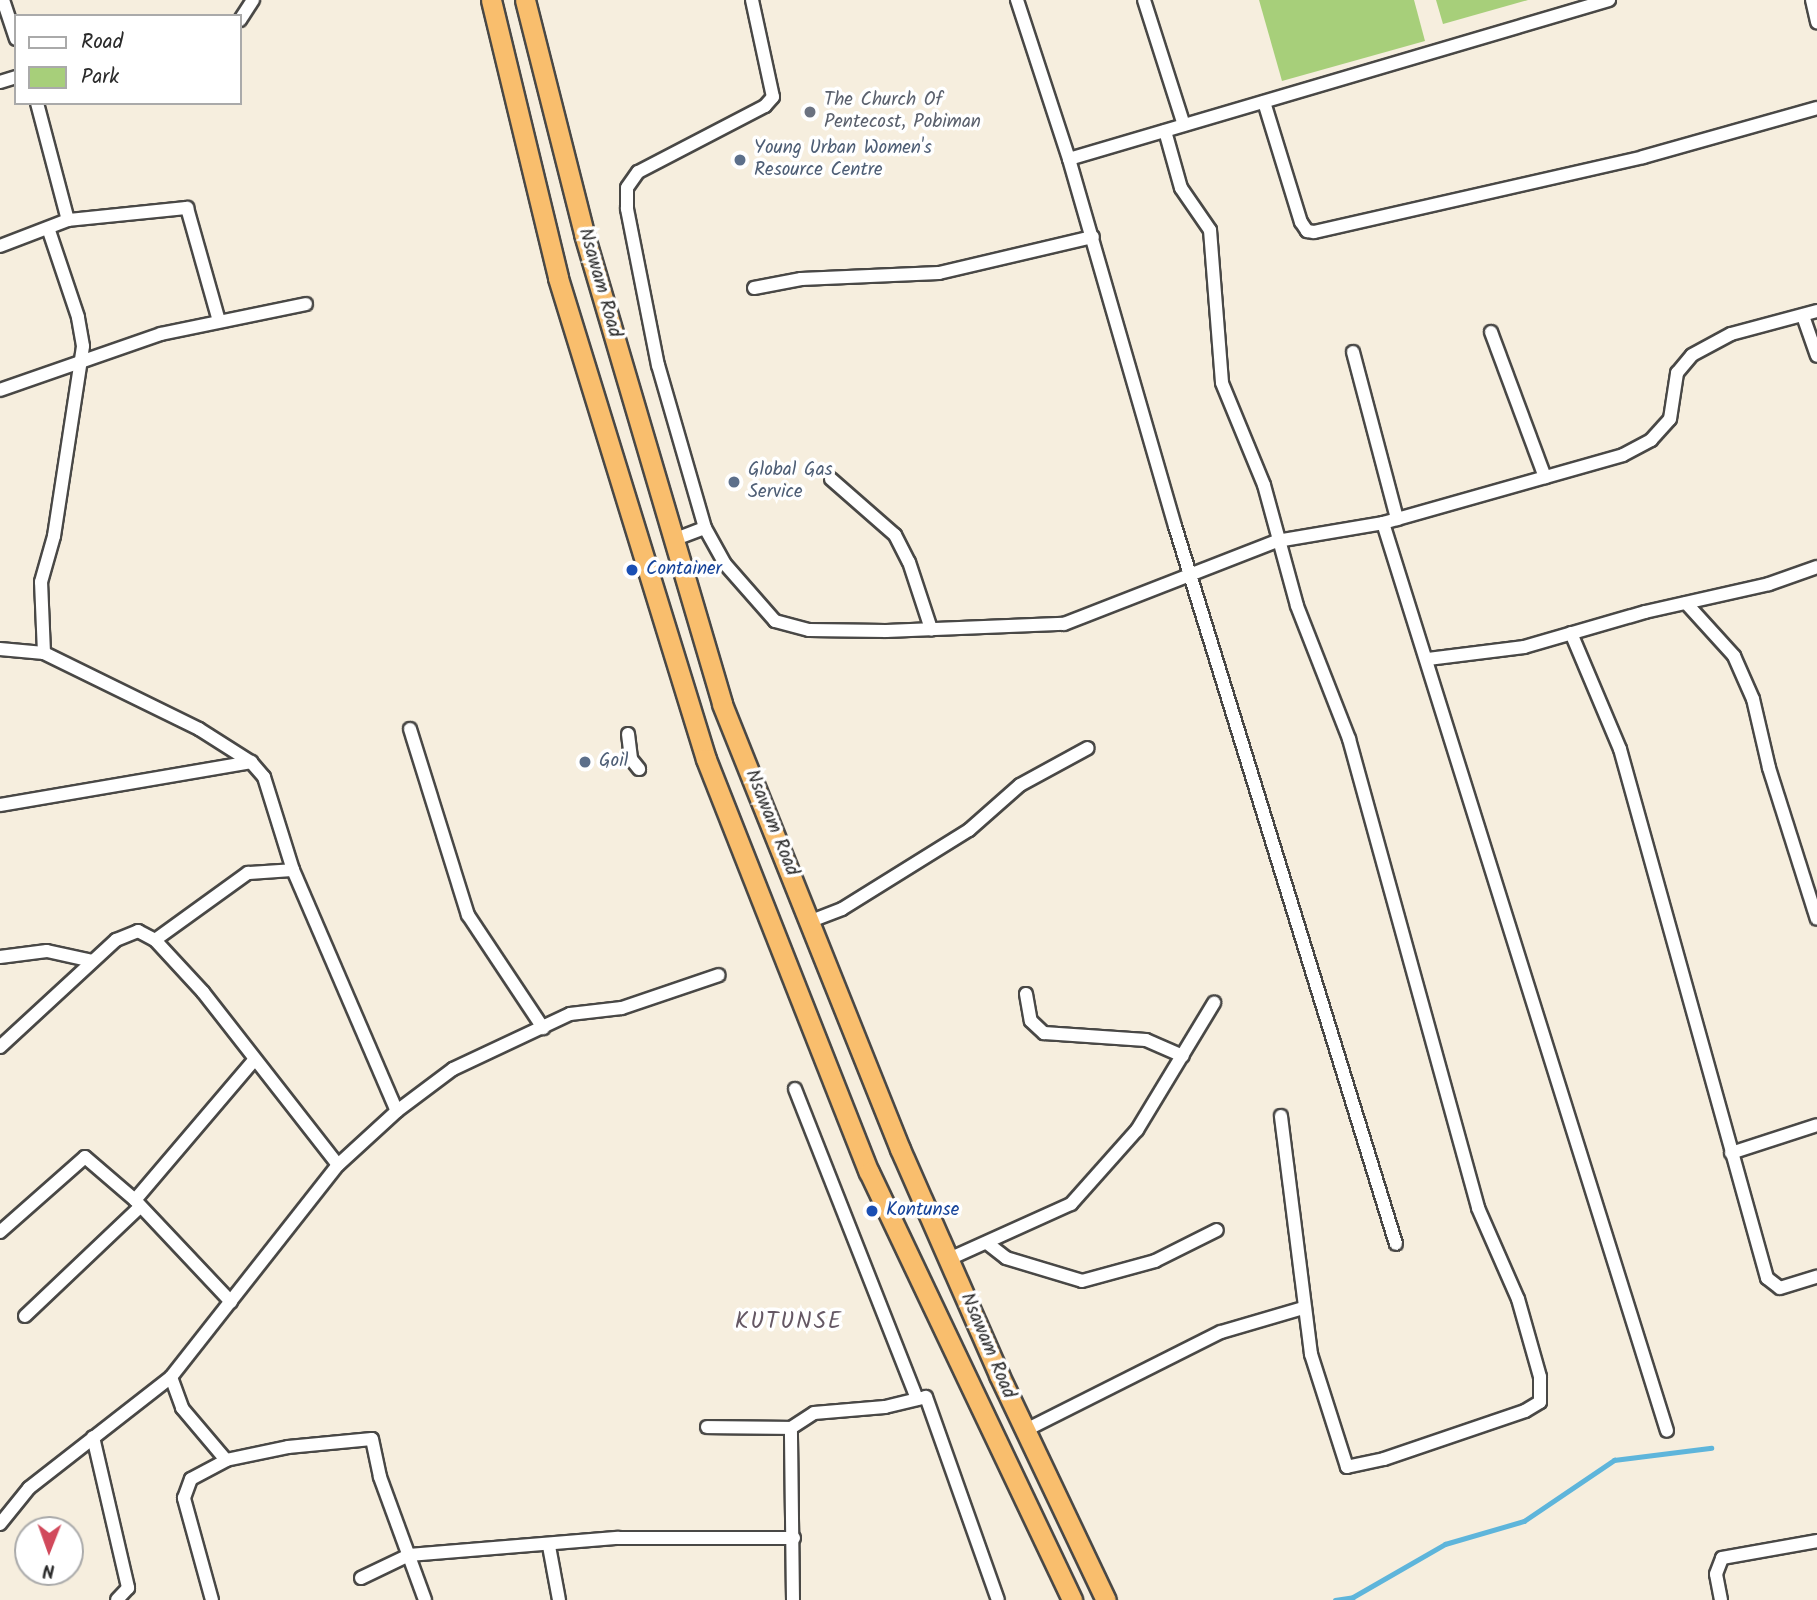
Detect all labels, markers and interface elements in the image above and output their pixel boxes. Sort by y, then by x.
legend [14,14,242,105]
text: Road [81,26,123,59]
text: Park [81,61,119,94]
place label: The Church Of Pentecost, Pobiman [824,90,981,134]
marker: The Church Of Pentecost, Pobiman [802,104,818,120]
place label: Young Urban Women's Resource Centre [754,138,932,182]
marker: Young Urban Women's Resource Centre [732,152,748,168]
street label: Nsawam Road [573,226,625,340]
place label: Global Gas Service [748,460,833,504]
marker: Global Gas Service [726,474,742,490]
place label: Container [646,559,722,581]
marker: Container [624,562,640,578]
place label: Goil [599,751,628,773]
marker: Goil [577,754,593,770]
street label: Nsawam Road [739,767,803,879]
place label: Kontunse [886,1200,959,1222]
marker: Kontunse [864,1203,880,1219]
street label: Nsawam Road [955,1290,1019,1402]
district label: KUTUNSE [736,1308,842,1336]
north arrow [14,1516,84,1586]
text: N [42,1555,55,1585]

